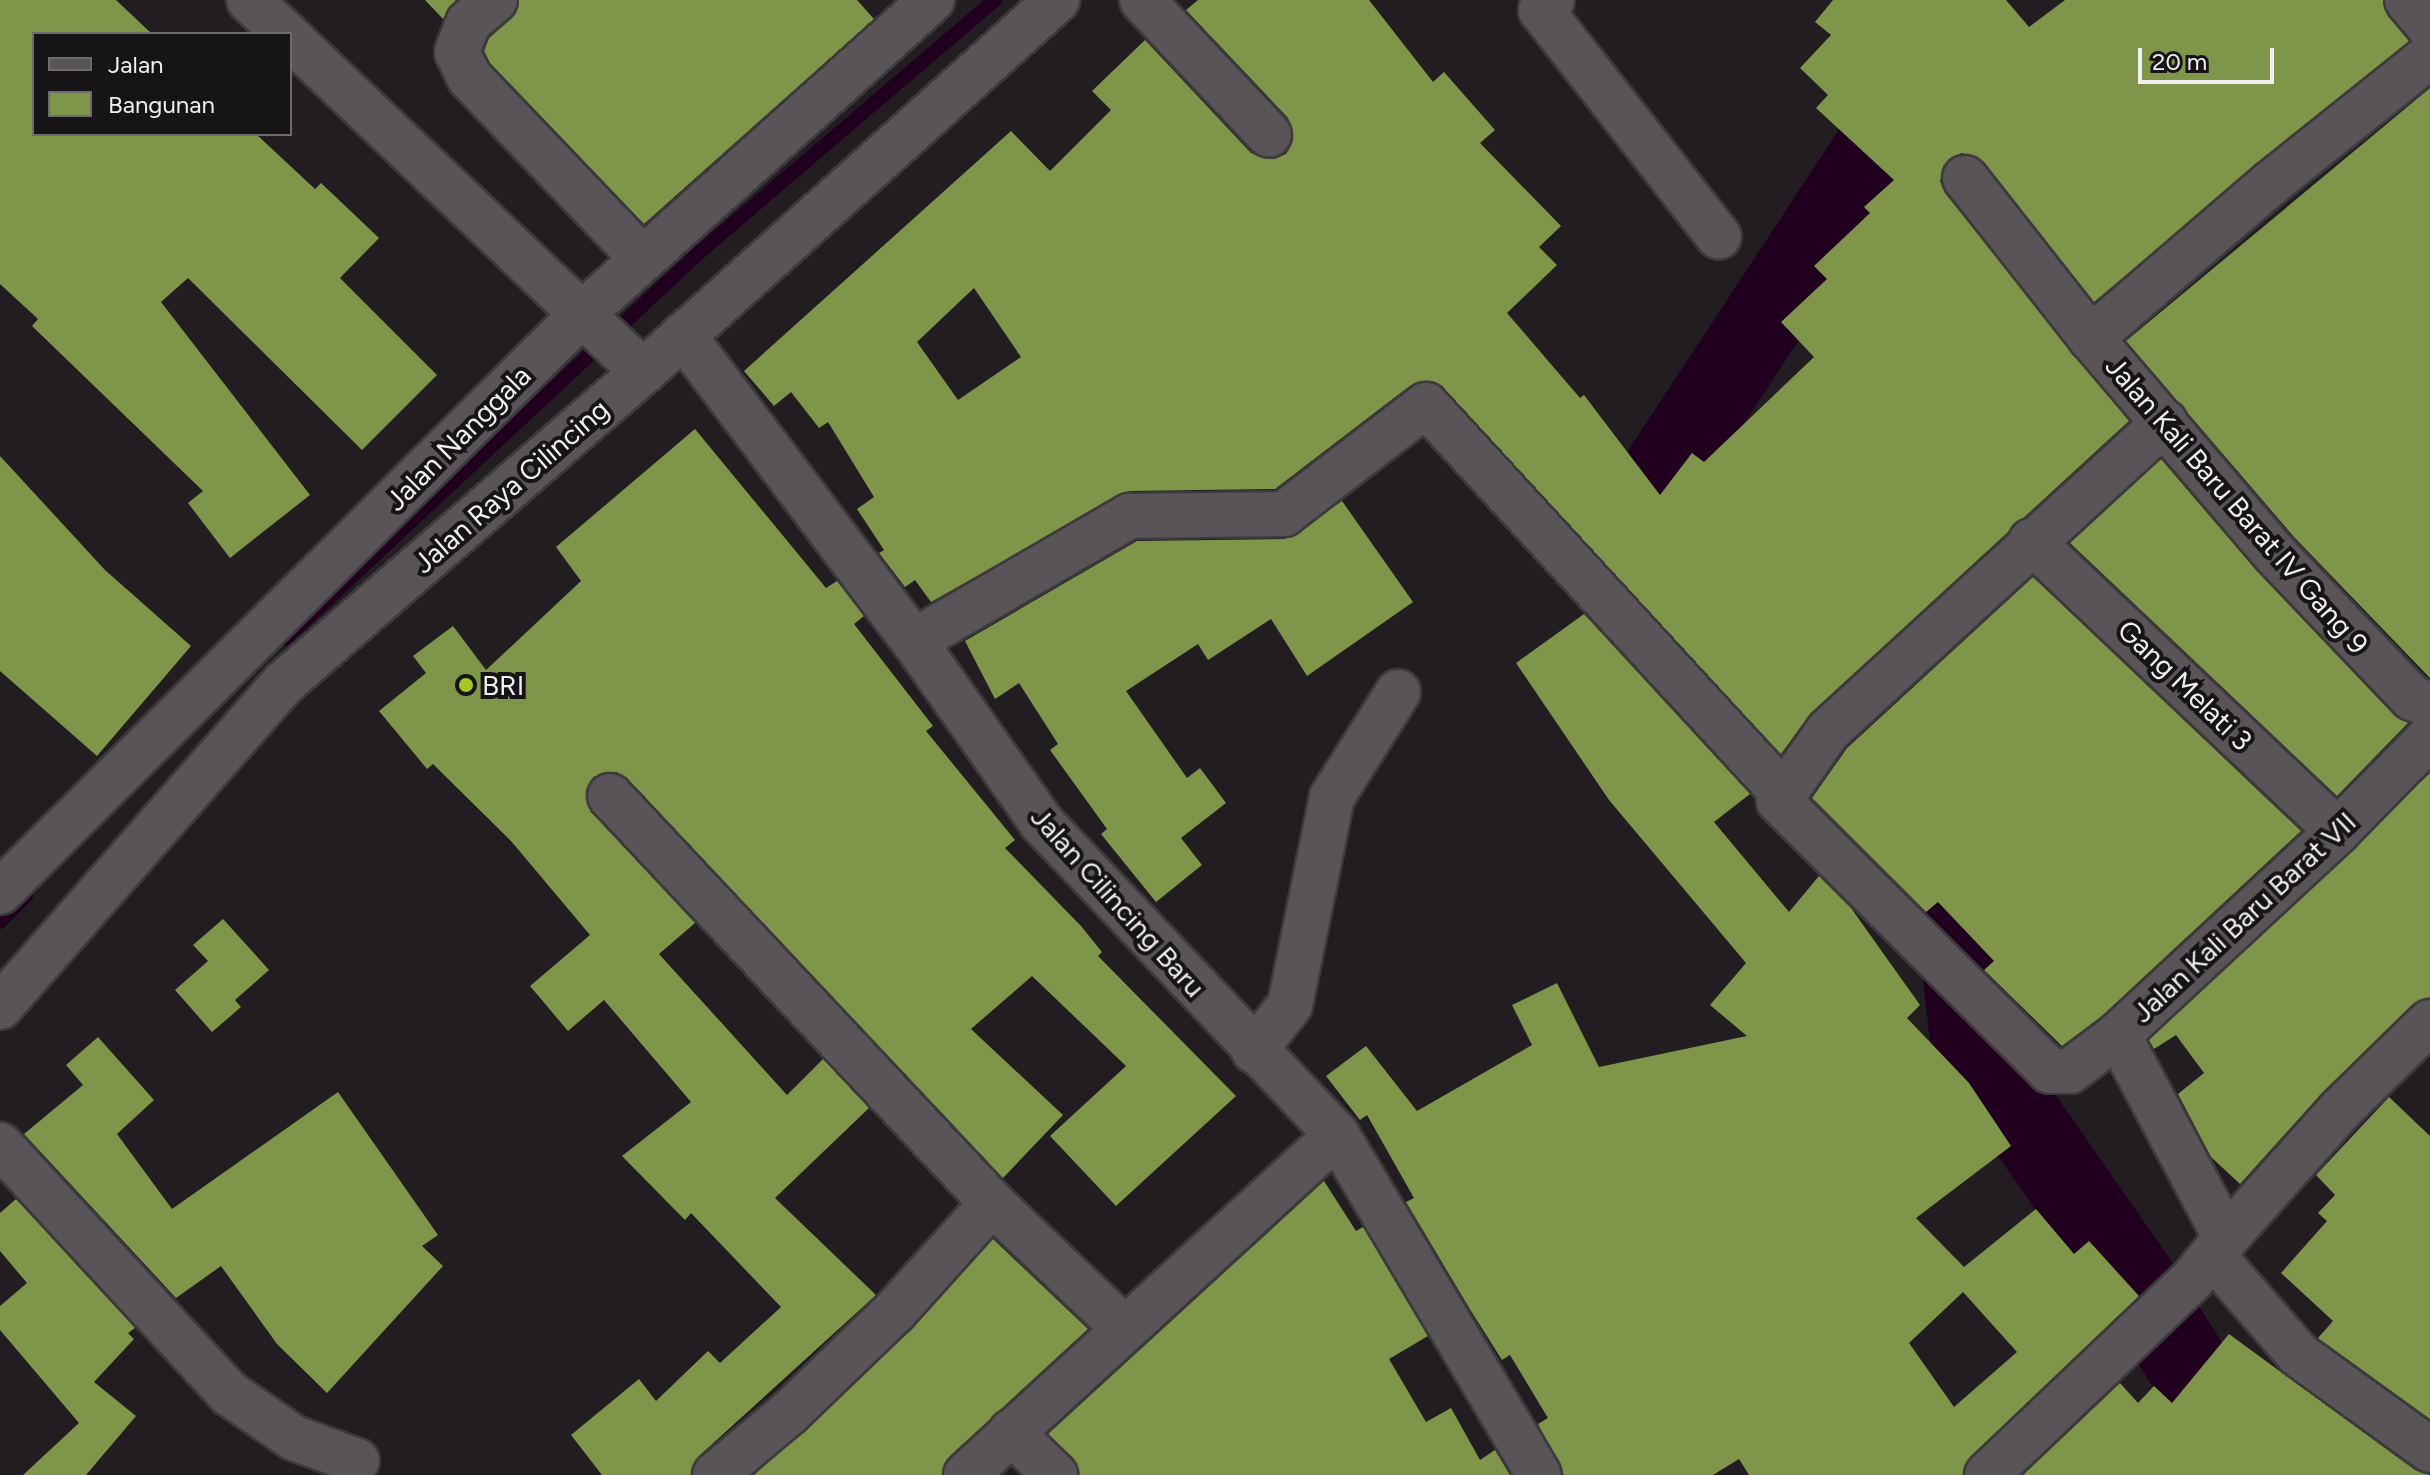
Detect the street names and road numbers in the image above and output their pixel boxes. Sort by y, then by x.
street label: Jalan Kali Baru Barat IV Gang 9 [2099,350,2375,660]
street label: Jalan Nanggala [379,359,537,517]
street label: Jalan Raya Cilincing [407,392,615,580]
street label: Gang Melati 3 [2111,613,2259,757]
street label: Jalan Cilincing Baru [1024,800,1212,1004]
street label: Jalan Kali Baru Barat VII [2125,805,2363,1029]

